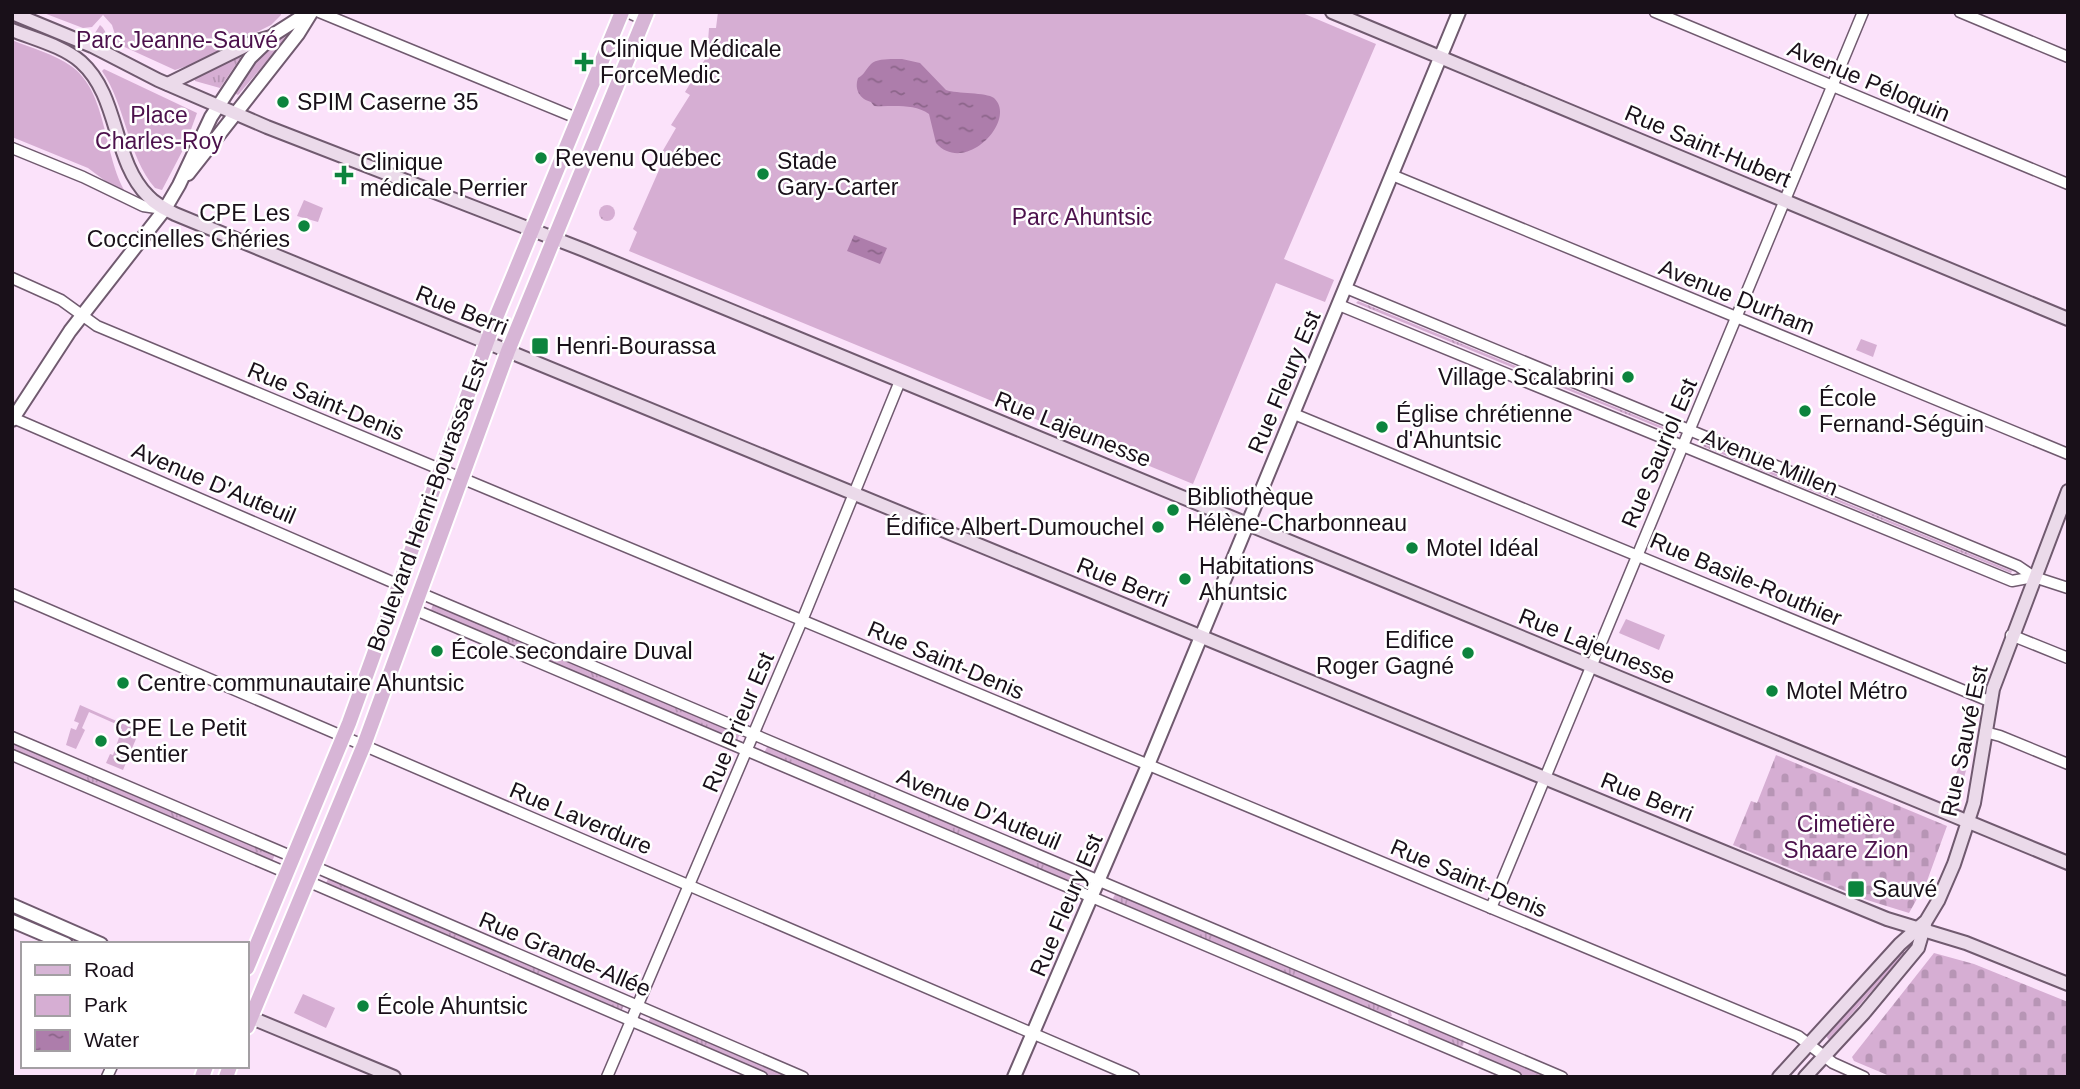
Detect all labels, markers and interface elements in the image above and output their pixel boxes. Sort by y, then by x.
park label: Parc Jeanne-Sauvé [76,27,278,53]
street label: Avenue Péloquin [1784,35,1954,127]
place label: Clinique Médicale ForceMedic [600,36,782,88]
marker: Clinique Médicale ForceMedic [574,52,594,72]
place label: SPIM Caserne 35 [297,89,479,115]
marker: SPIM Caserne 35 [275,94,291,110]
street label: Rue Saint-Hubert [1621,99,1795,193]
park label: Place Charles-Roy [95,102,223,154]
place label: Revenu Québec [555,145,721,171]
place label: Stade Gary-Carter [777,148,899,200]
place label: Clinique médicale Perrier [360,149,528,201]
marker: Revenu Québec [533,150,549,166]
marker: Clinique médicale Perrier [334,165,354,185]
marker: Stade Gary-Carter [755,166,771,182]
place label: CPE Les Coccinelles Chéries [87,200,290,252]
park label: Parc Ahuntsic [1012,204,1152,230]
marker: CPE Les Coccinelles Chéries [296,218,312,234]
street label: Avenue Durham [1655,254,1819,340]
street label: Rue Berri [412,280,512,340]
street label: Rue Fleury Est [1242,306,1326,457]
place label: Henri-Bourassa [556,333,716,359]
marker: Henri-Bourassa [530,336,550,356]
street label: Boulevard Henri-Bourassa Est [362,355,492,655]
street label: Rue Saint-Denis [244,356,408,446]
place label: Village Scalabrini [1438,364,1614,390]
marker: Village Scalabrini [1620,369,1636,385]
street label: Rue Sauriol Est [1616,374,1702,532]
place label: École Fernand-Séguin [1819,385,1984,437]
street label: Rue Lajeunesse [991,386,1155,472]
place label: Église chrétienne d'Ahuntsic [1396,401,1572,453]
marker: École Fernand-Séguin [1797,403,1813,419]
marker: Église chrétienne d'Ahuntsic [1374,419,1390,435]
street label: Avenue Millen [1698,423,1842,501]
street label: Avenue D'Auteuil [128,437,300,529]
place label: Bibliothèque Hélène-Charbonneau [1187,484,1407,536]
marker: Bibliothèque Hélène-Charbonneau [1165,502,1181,518]
place label: Édifice Albert-Dumouchel [886,514,1144,540]
marker: Édifice Albert-Dumouchel [1150,519,1166,535]
street label: Rue Basile-Routhier [1646,527,1846,631]
place label: Motel Idéal [1426,535,1539,561]
marker: Motel Idéal [1404,540,1420,556]
street label: Rue Berri [1073,552,1173,612]
place label: Habitations Ahuntsic [1199,553,1314,605]
marker: Habitations Ahuntsic [1177,571,1193,587]
street label: Rue Lajeunesse [1515,603,1679,689]
street label: Rue Saint-Denis [864,615,1028,705]
place label: Edifice Roger Gagné [1316,627,1454,679]
place label: École secondaire Duval [451,638,693,664]
marker: École secondaire Duval [429,643,445,659]
marker: Edifice Roger Gagné [1460,645,1476,661]
street label: Rue Prieur Est [697,648,779,796]
street label: Rue Sauvé Est [1935,663,1993,819]
place label: Centre communautaire Ahuntsic [137,670,464,696]
marker: Centre communautaire Ahuntsic [115,675,131,691]
place label: Motel Métro [1786,678,1907,704]
marker: Motel Métro [1764,683,1780,699]
place label: CPE Le Petit Sentier [115,715,247,767]
marker: CPE Le Petit Sentier [93,733,109,749]
street label: Avenue D'Auteuil [893,763,1065,855]
street label: Rue Berri [1597,767,1697,827]
street label: Rue Laverdure [506,776,656,860]
park label: Cimetière Shaare Zion [1783,811,1909,863]
street label: Rue Fleury Est [1024,829,1108,980]
street label: Rue Saint-Denis [1387,833,1551,923]
place label: Sauvé [1872,876,1937,902]
marker: Sauvé [1846,879,1866,899]
street label: Rue Grande-Allée [475,906,655,1002]
legend [21,942,248,1068]
text: Road [84,958,134,981]
text: Park [84,993,128,1016]
place label: École Ahuntsic [377,993,528,1019]
marker: École Ahuntsic [355,998,371,1014]
text: Water [84,1028,139,1051]

